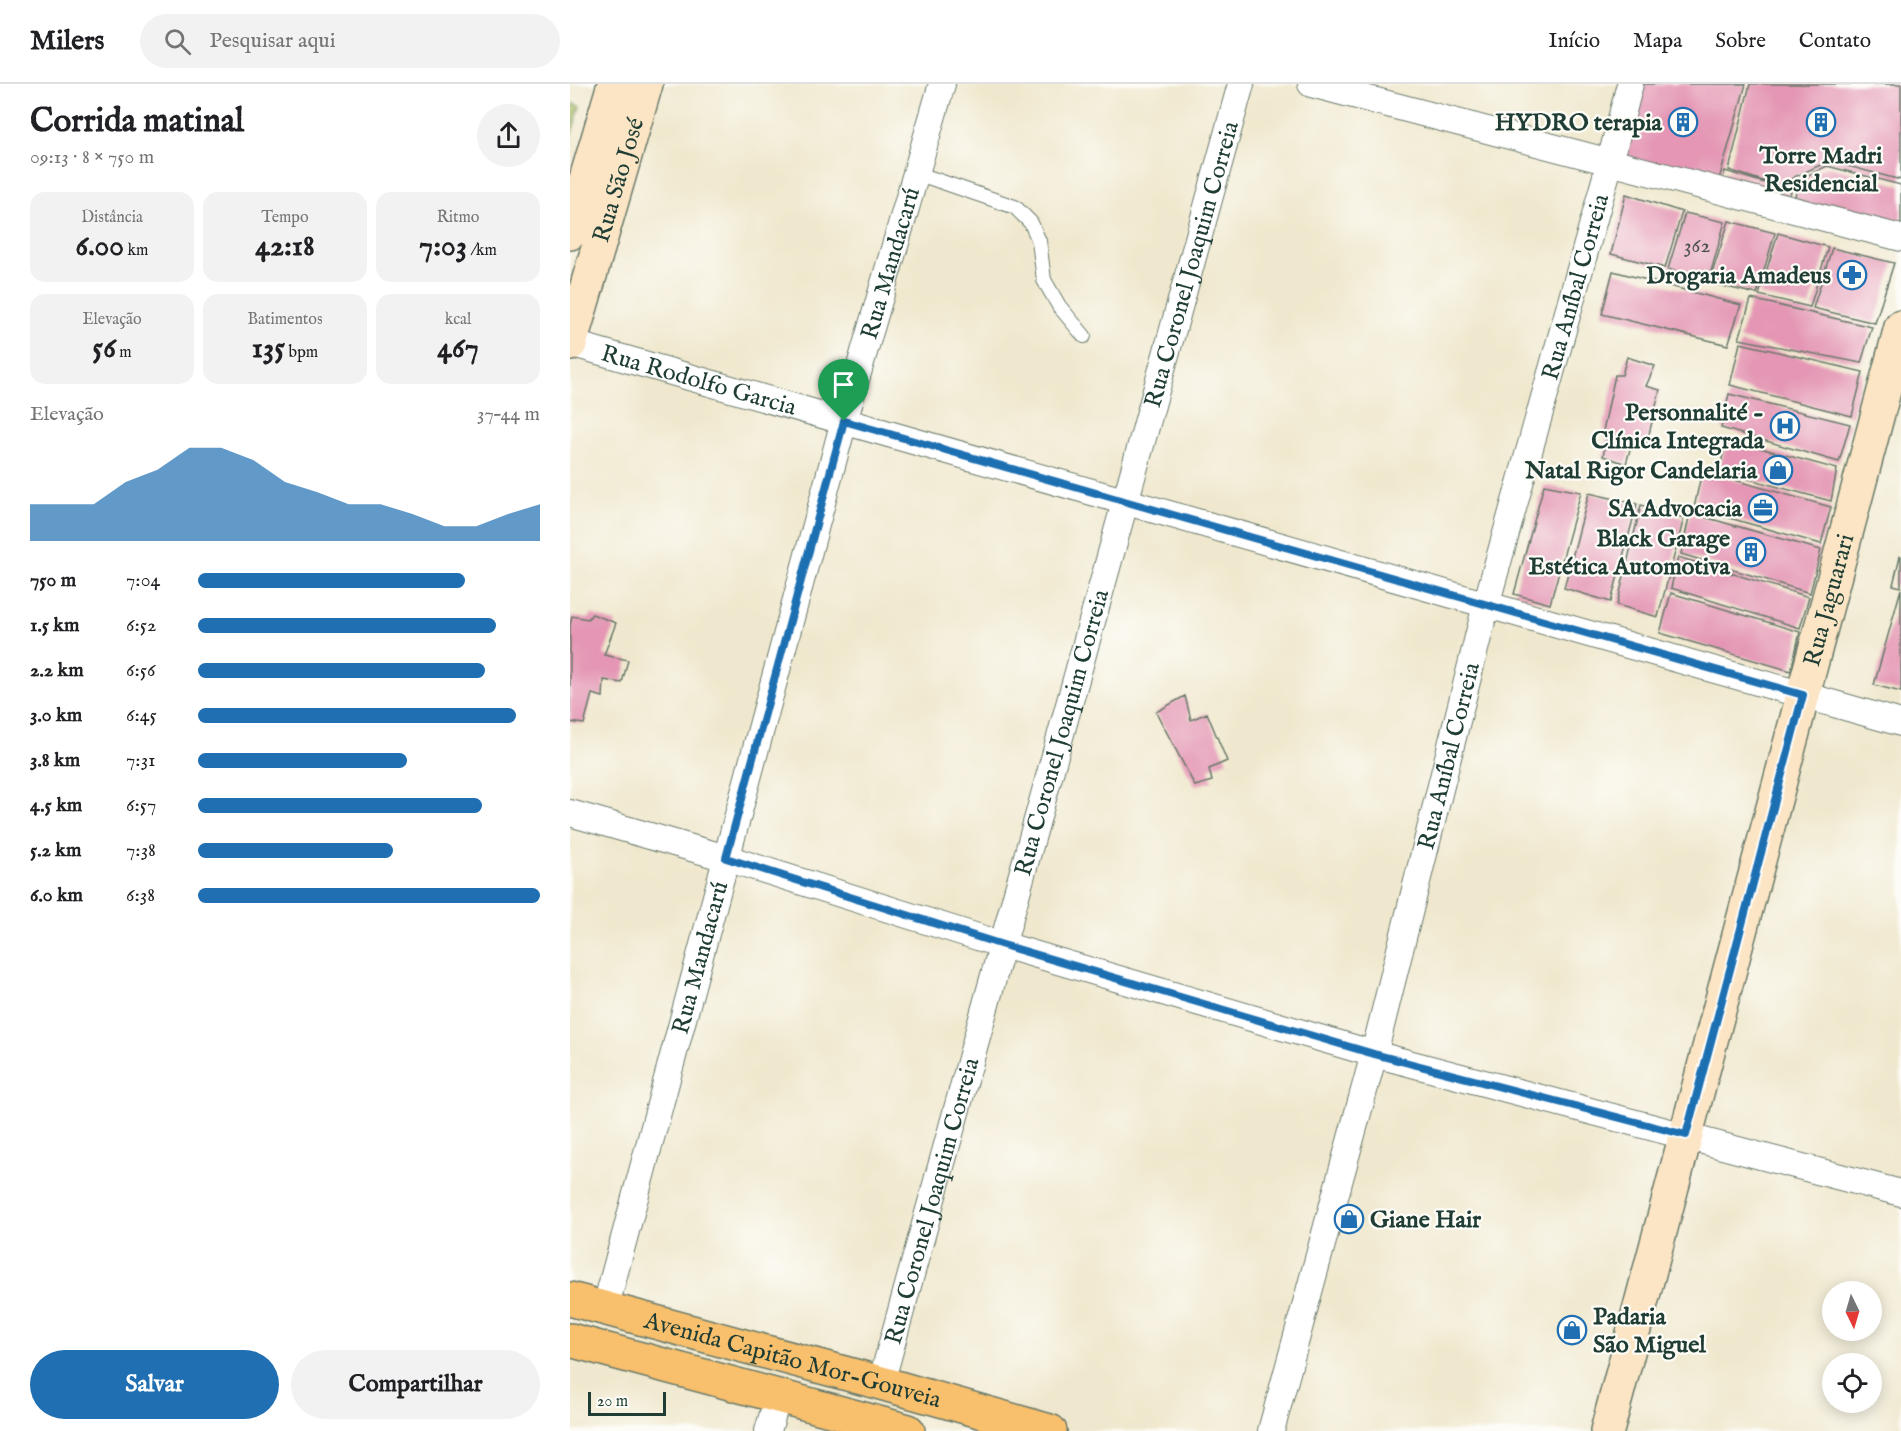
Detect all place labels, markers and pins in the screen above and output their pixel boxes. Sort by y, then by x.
building icon: HYDRO terapia [1667,106,1699,138]
building icon: Torre Madri Residencial [1805,106,1837,138]
place label: HYDRO terapia [1495,108,1663,139]
place label: Torre Madri Residencial [1758,141,1883,200]
pharmacy icon: Drogaria Amadeus [1836,259,1868,291]
place label: Drogaria Amadeus [1646,261,1832,292]
pin [818,359,869,421]
place label: Personnalité - Clínica Integrada [1591,398,1765,457]
hospital icon: Personnalité - Clínica Integrada [1769,410,1801,442]
shop icon: Natal Rigor Candelaria [1762,454,1794,486]
place label: Natal Rigor Candelaria [1524,456,1758,487]
office icon: SA Advocacia [1747,492,1779,524]
place label: SA Advocacia [1608,494,1743,525]
place label: Black Garage Estética Automotiva [1529,524,1731,583]
building icon: Black Garage Estética Automotiva [1735,536,1767,568]
shop icon: Giane Hair [1333,1203,1365,1235]
place label: Giane Hair [1370,1205,1481,1236]
place label: Padaria São Miguel [1593,1302,1706,1361]
shop icon: Padaria São Miguel [1556,1314,1588,1346]

